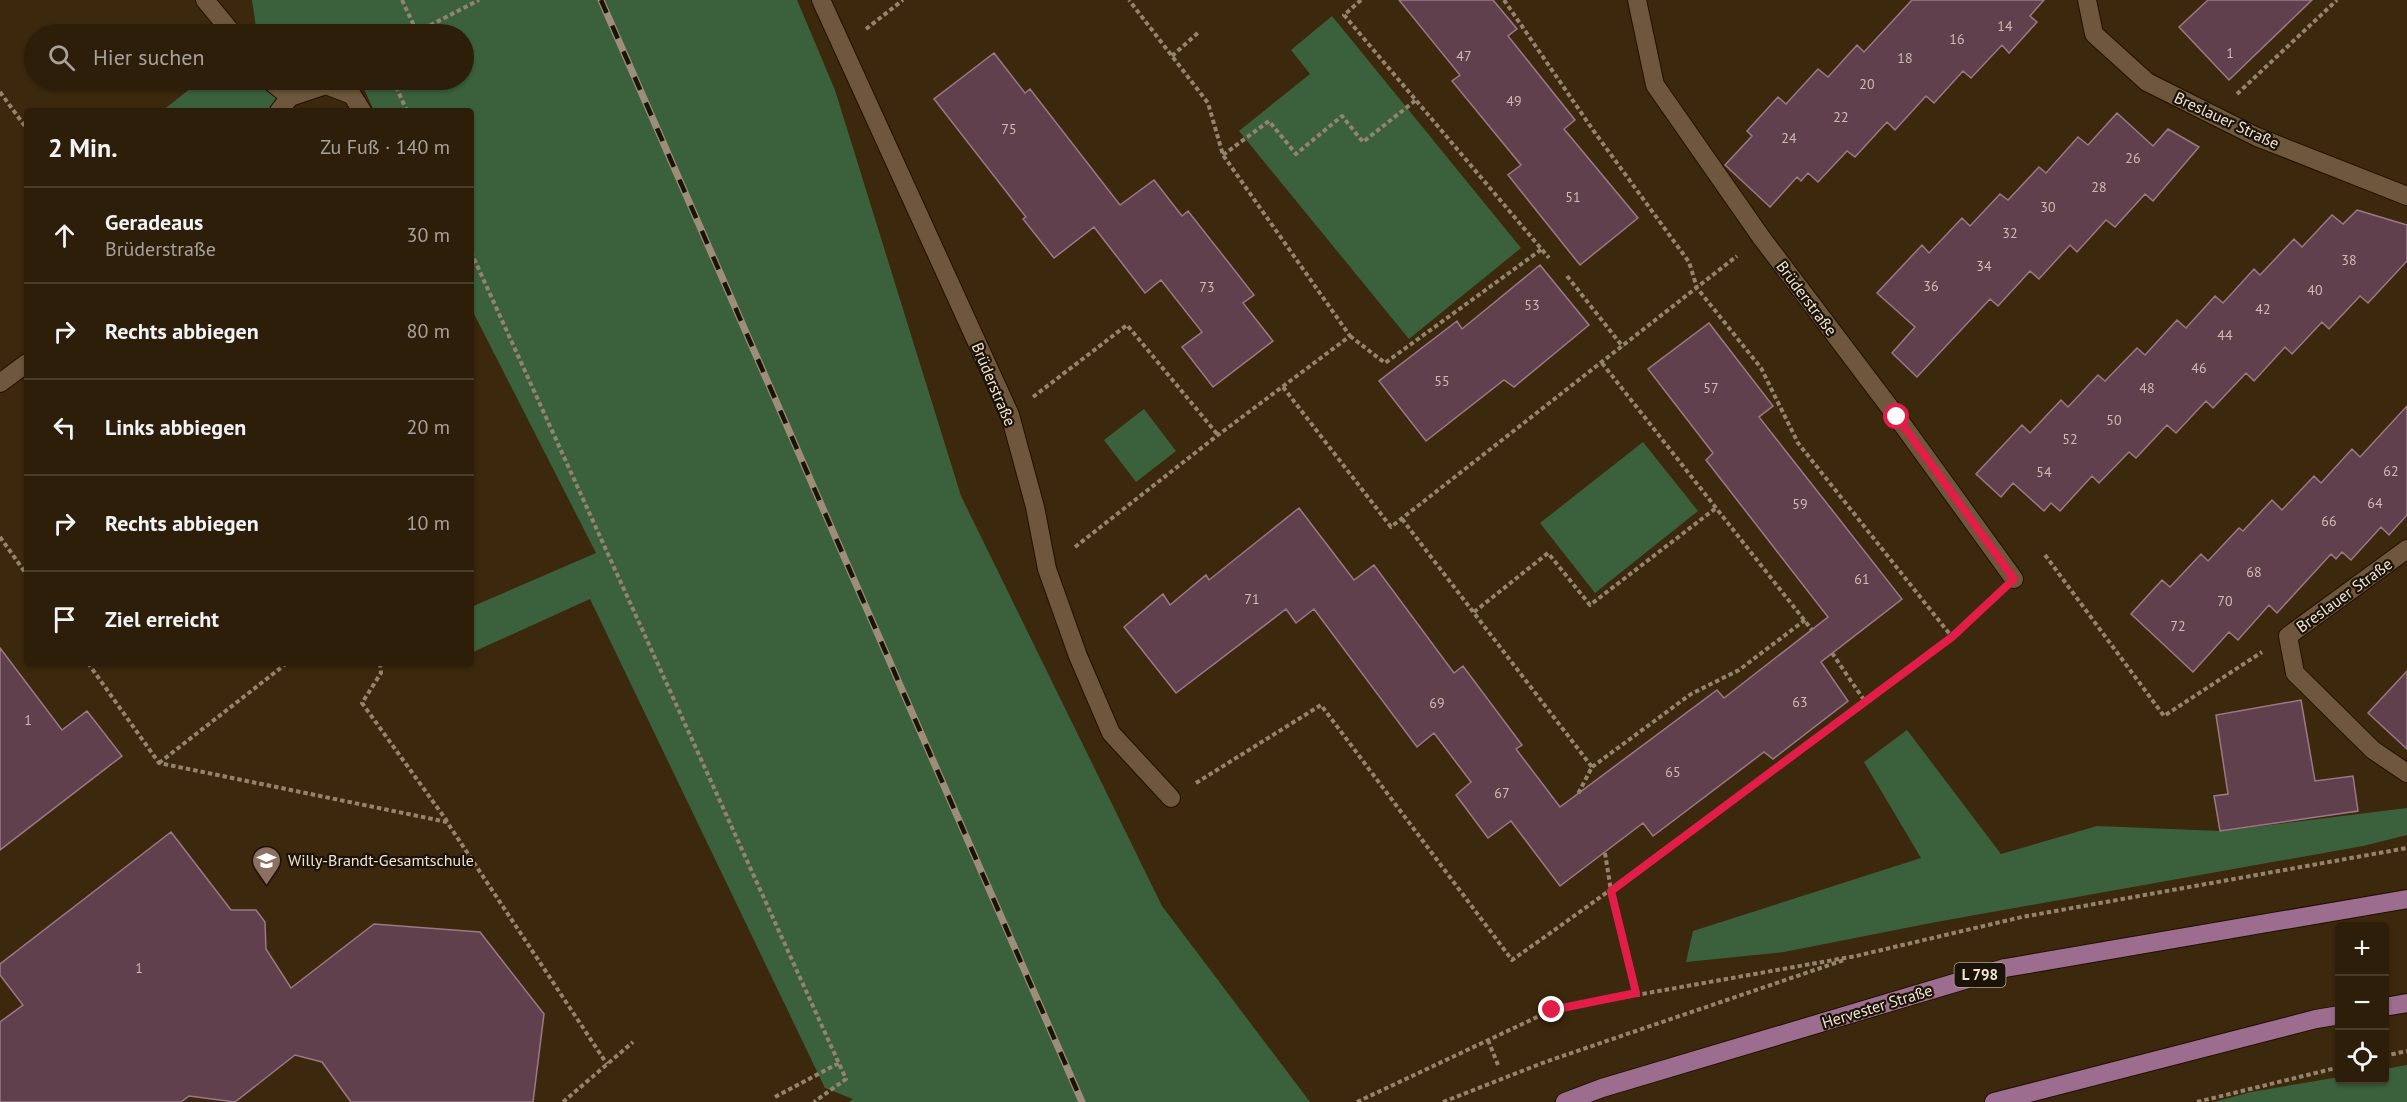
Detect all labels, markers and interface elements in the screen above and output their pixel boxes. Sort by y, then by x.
house number: 14 [1997,17,2013,35]
search box [24,24,474,90]
house number: 16 [1949,30,1965,48]
icon: search [45,41,78,74]
text: Hier suchen [93,43,205,71]
house number: 1 [2226,44,2234,62]
house number: 47 [1456,47,1472,65]
house number: 18 [1897,49,1913,67]
house number: 20 [1859,75,1875,93]
street label: Breslauer Straße [2171,87,2283,153]
house number: 49 [1506,92,1522,110]
house number: 22 [1833,108,1849,126]
house number: 75 [1001,120,1017,138]
house number: 24 [1781,129,1797,147]
text: 2 Min. [48,131,118,164]
text: Zu Fuß · 140 m [320,134,450,160]
house number: 26 [2125,149,2141,167]
house number: 28 [2091,178,2107,196]
house number: 51 [1565,188,1581,206]
house number: 30 [2040,198,2056,216]
text: Geradeaus [105,208,203,236]
icon: ahead [48,219,81,252]
text: 30 m [407,222,450,248]
house number: 32 [2002,224,2018,242]
text: Brüderstraße [105,236,216,262]
house number: 38 [2341,251,2357,269]
street label: Brüderstraße [1772,257,1842,339]
house number: 34 [1976,257,1992,275]
house number: 36 [1923,277,1939,295]
house number: 73 [1199,278,1215,296]
house number: 40 [2307,281,2323,299]
house number: 53 [1524,296,1540,314]
house number: 42 [2255,300,2271,318]
icon: right [48,315,81,348]
text: Rechts abbiegen [105,317,259,345]
text: 80 m [407,318,450,344]
house number: 44 [2217,326,2233,344]
street label: Brüderstraße [967,339,1021,429]
house number: 46 [2191,359,2207,377]
house number: 55 [1434,372,1450,390]
house number: 57 [1703,379,1719,397]
house number: 48 [2139,379,2155,397]
route start [1883,403,1909,429]
icon: left [48,411,81,444]
house number: 50 [2106,411,2122,429]
text: Links abbiegen [105,413,246,441]
text: 20 m [407,414,450,440]
house number: 52 [2062,430,2078,448]
house number: 62 [2383,462,2399,480]
house number: 54 [2036,463,2052,481]
house number: 64 [2367,494,2383,512]
house number: 59 [1792,495,1808,513]
icon: right [48,507,81,540]
text: Rechts abbiegen [105,509,259,537]
text: 10 m [407,510,450,536]
house number: 66 [2321,512,2337,530]
street label: Breslauer Straße [2292,554,2396,636]
house number: 68 [2246,563,2262,581]
house number: 61 [1854,570,1870,588]
house number: 71 [1244,590,1260,608]
house number: 70 [2217,592,2233,610]
icon: arrive [48,603,81,636]
text: Ziel erreicht [105,605,219,633]
house number: 72 [2170,617,2186,635]
house number: 63 [1792,693,1808,711]
house number: 69 [1429,694,1445,712]
house number: 1 [24,711,32,729]
house number: 65 [1665,763,1681,781]
house number: 67 [1494,784,1510,802]
school or university icon: Willy-Brandt-Gesamtschule [251,844,283,886]
place label: Willy-Brandt-Gesamtschule [288,850,474,870]
map controls [2335,922,2389,1084]
button: + [2335,922,2389,976]
house number: 1 [135,959,143,977]
road number: L 798 [1954,963,2006,987]
button: − [2335,976,2389,1030]
street label: Hervester Straße [1819,980,1935,1032]
route end [1538,996,1564,1022]
button: locate [2335,1030,2389,1084]

